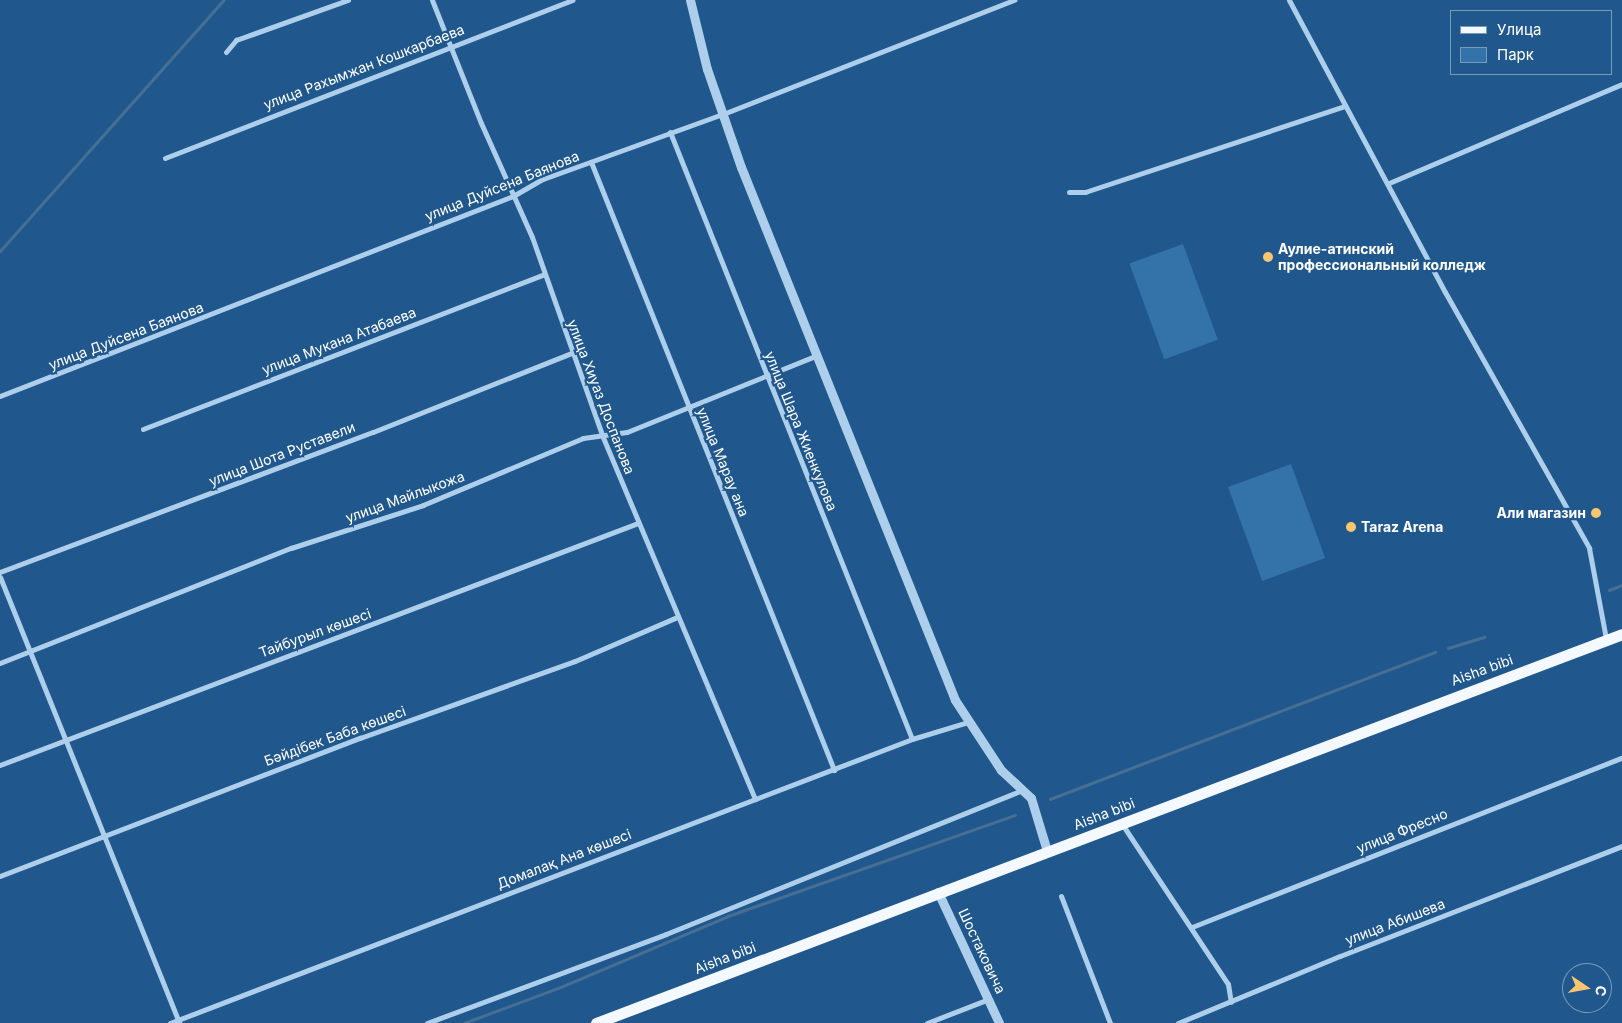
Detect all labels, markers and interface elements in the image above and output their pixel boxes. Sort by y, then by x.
legend [1450,10,1612,75]
text: Улица [1497,20,1541,39]
street label: улица Рахымжан Кошкарбаева [261,21,467,113]
text: Парк [1497,45,1534,64]
street label: улица Дуйсена Баянова [423,147,581,225]
place label: Аулие-атинский профессиональный колледж [1278,241,1486,274]
marker: Аулие-атинский профессиональный колледж [1262,251,1274,263]
street label: улица Дуйсена Баянова [46,299,206,373]
street label: улица Мукана Атабаева [260,304,418,378]
street label: улица Хиуаз Доспанова [564,317,638,477]
street label: улица Шара Жиенкулова [761,349,841,513]
street label: улица Марау ана [693,405,753,519]
street label: улица Шота Руставели [207,418,357,490]
street label: улица Майлыкожа [343,468,467,526]
place label: Али магазин [1497,505,1586,521]
marker: Али магазин [1590,507,1602,519]
place label: Taraz Arena [1361,519,1443,535]
marker: Taraz Arena [1345,521,1357,533]
street label: Тайбурыл көшесі [257,605,373,661]
street label: Aisha bibi [1449,651,1515,689]
street label: Бәйдібек Баба көшесі [262,703,408,769]
street label: Aisha bibi [1071,795,1137,833]
street label: улица Фресно [1354,805,1450,857]
street label: Домалақ Ана көшесі [494,826,634,892]
street label: улица Абишева [1343,895,1447,949]
street label: Шостаковича [955,906,1009,996]
street label: Aisha bibi [692,939,758,977]
north arrow [1562,963,1612,1013]
text: С [1592,984,1611,998]

